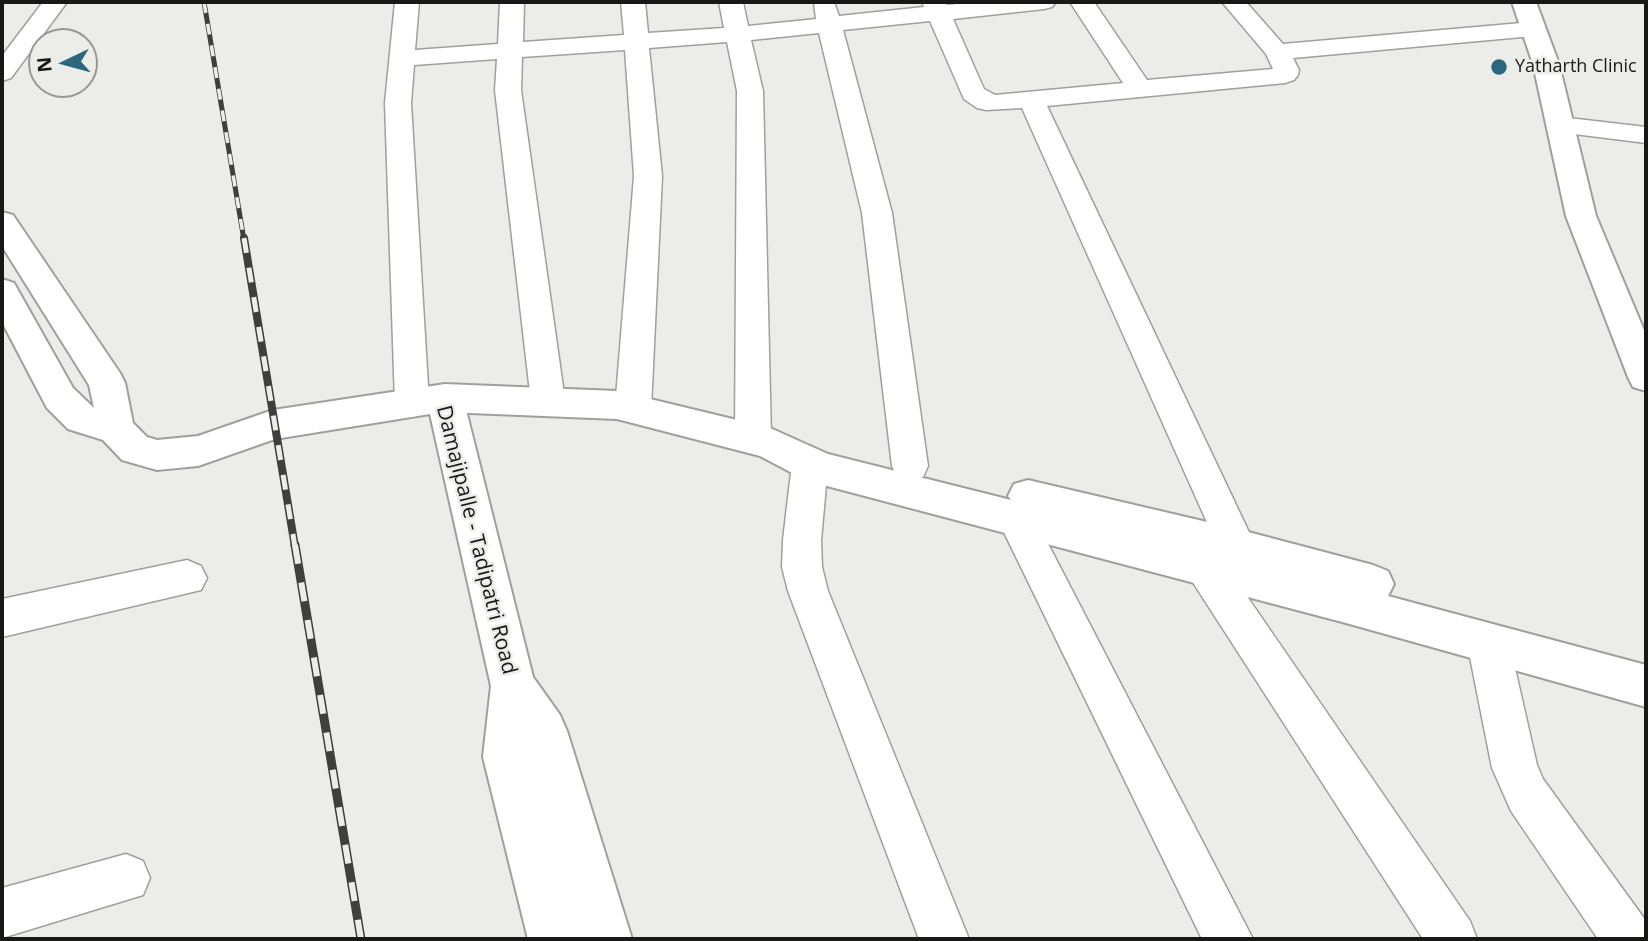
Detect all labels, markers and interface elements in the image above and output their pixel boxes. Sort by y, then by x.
north arrow [28,28,98,98]
text: N [30,56,58,73]
place label: Yatharth Clinic [1515,56,1637,78]
marker: Yatharth Clinic [1489,57,1509,77]
street label: Damajipalle - Tadipatri Road [430,403,522,677]

